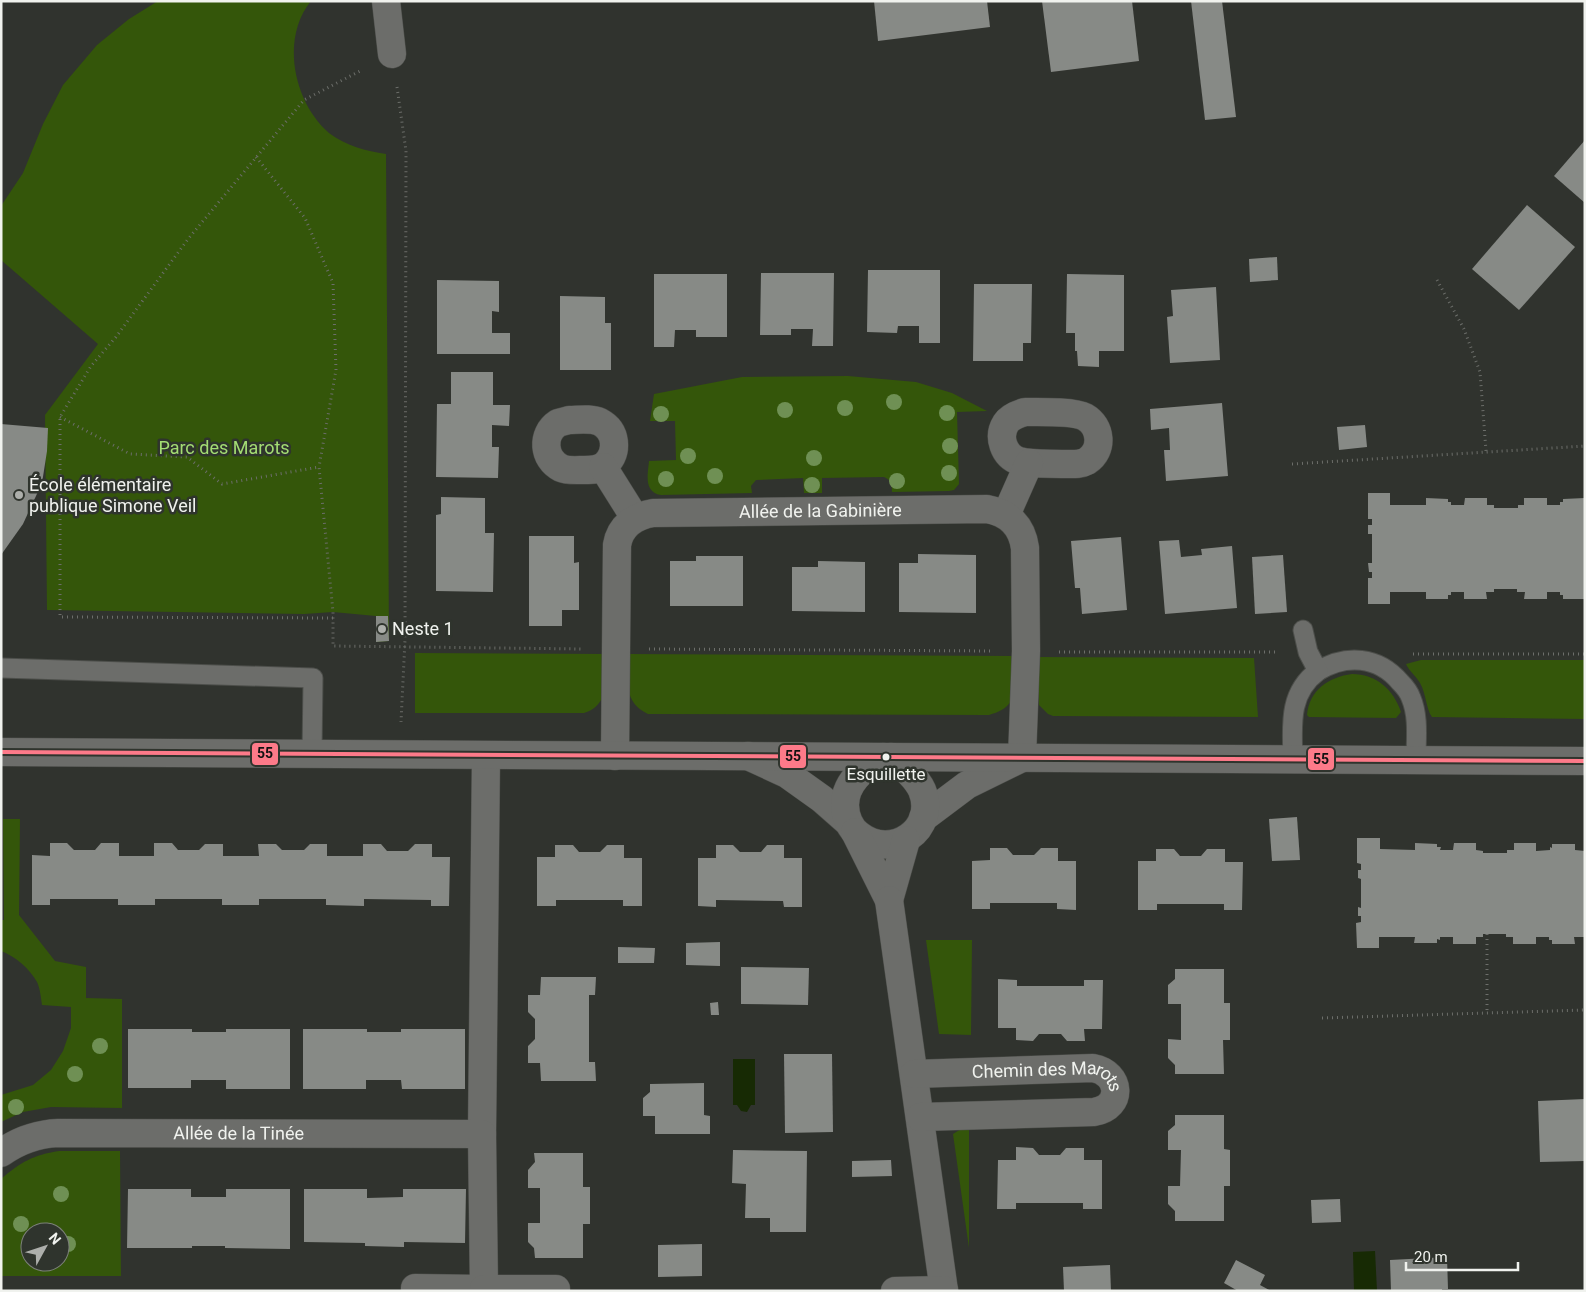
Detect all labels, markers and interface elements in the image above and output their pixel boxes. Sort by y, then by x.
park label: Parc des Marots [158,437,290,458]
place label: École élémentaire publique Simone Veil [29,474,197,516]
marker: École élémentaire publique Simone Veil [13,489,25,501]
street label: Allée de la Gabinière [739,499,902,522]
place label: Neste 1 [392,618,454,639]
marker: Neste 1 [376,623,388,635]
line badge: 55 [251,742,279,766]
line badge: 55 [779,744,807,769]
text: 55 [257,745,273,761]
line badge: 55 [1307,747,1335,771]
text: 55 [785,748,801,764]
text: 55 [1313,751,1329,767]
marker: Esquillette [881,752,891,762]
place label: Esquillette [846,764,926,784]
street label: Chemin des Marots [972,1057,1127,1093]
street label: Allée de la Tinée [173,1122,304,1144]
north arrow [20,1222,70,1272]
text: N [46,1230,64,1248]
scale bar [1406,1240,1518,1272]
text: 20 m [1414,1248,1448,1266]

